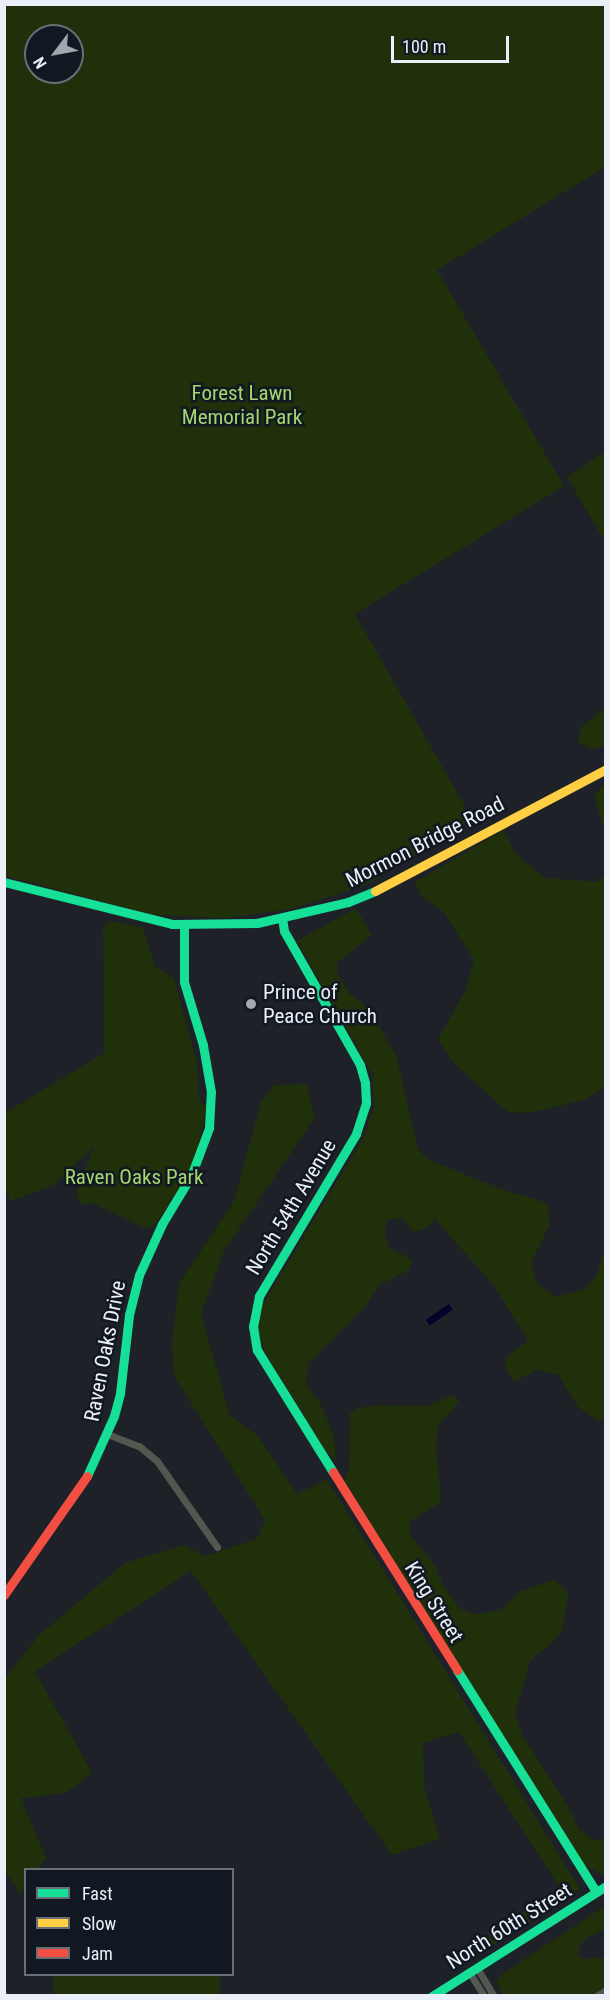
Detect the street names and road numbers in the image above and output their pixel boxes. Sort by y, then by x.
street label: Mormon Bridge Road [342,791,508,893]
street label: North 54th Avenue [241,1135,341,1279]
street label: Raven Oaks Drive [79,1278,131,1424]
street label: King Street [399,1557,469,1647]
street label: North 60th Street [442,1877,576,1975]

